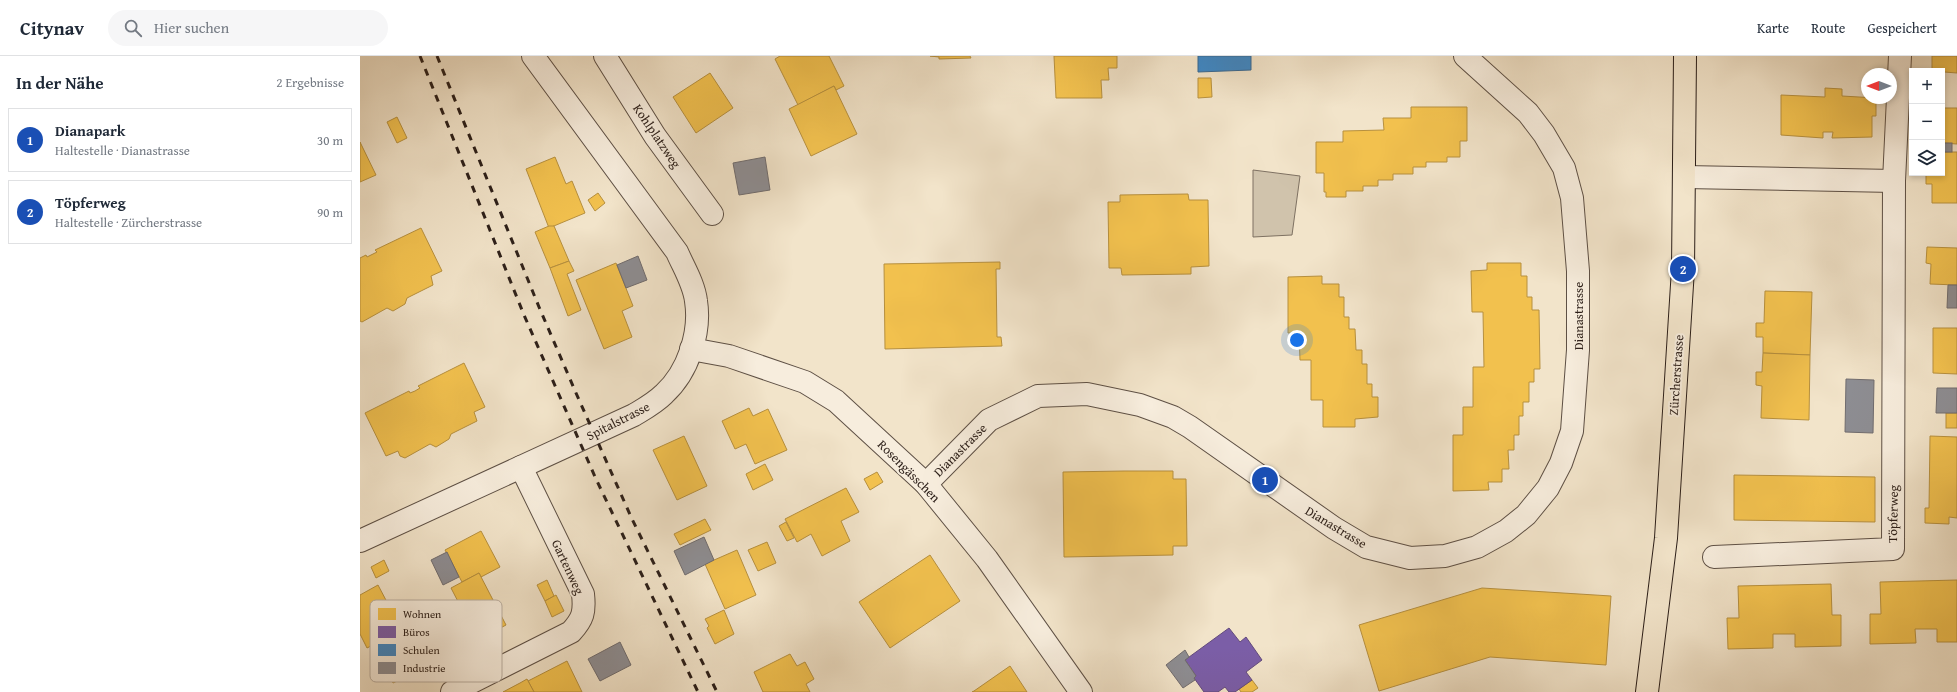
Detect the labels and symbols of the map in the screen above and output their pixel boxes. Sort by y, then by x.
north arrow [1861,68,1897,104]
street label: Kohlplatzweg [628,100,686,172]
pin: 2 [1670,254,1696,284]
street label: Dianastrasse [1569,282,1588,350]
your location [1287,330,1307,350]
street label: Zürcherstrasse [1664,334,1688,416]
street label: Spitalstrasse [583,397,653,445]
street label: Dianastrasse [929,419,991,481]
street label: Rosengässchen [873,435,945,507]
pin: 1 [1252,465,1278,495]
street label: Töpferweg [1883,484,1903,543]
street label: Dianastrasse [1302,501,1370,553]
street label: Gartenweg [547,536,589,598]
legend [370,600,502,682]
text: Wohnen [403,606,442,622]
text: Büros [403,624,430,640]
text: Schulen [403,642,440,658]
text: Industrie [403,660,445,676]

